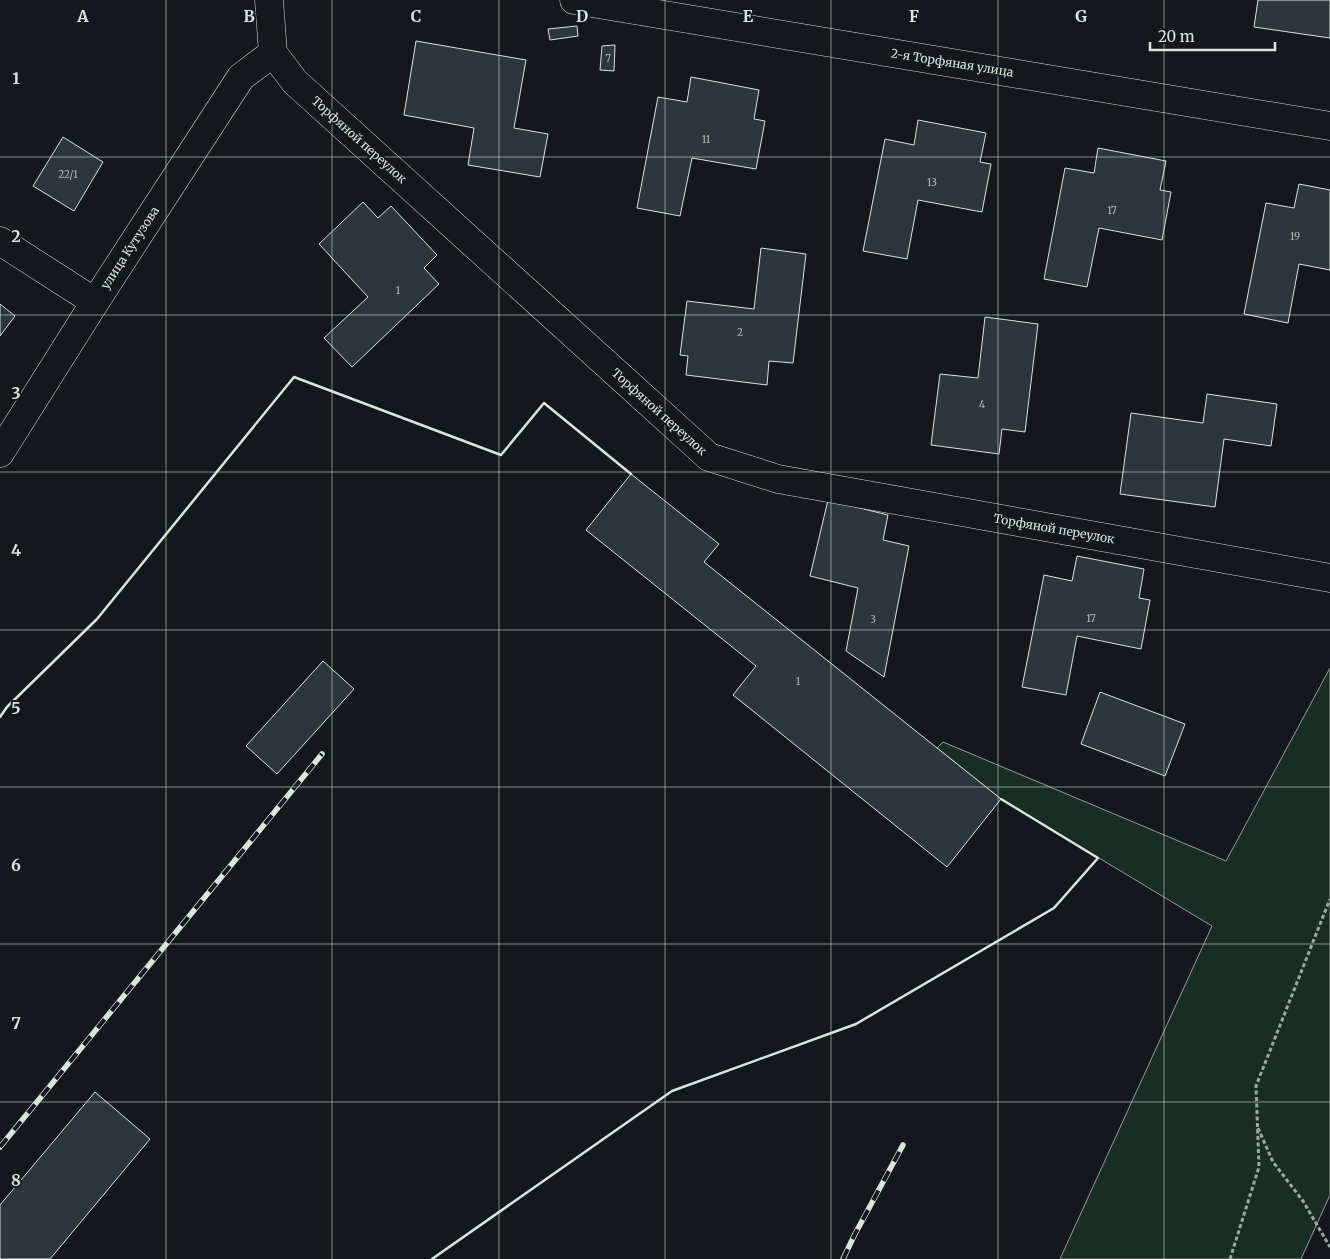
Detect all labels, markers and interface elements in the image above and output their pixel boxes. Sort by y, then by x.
text: A [76,6,89,26]
text: B [243,6,255,26]
text: C [411,6,421,26]
text: D [576,6,588,26]
text: E [743,6,754,26]
text: F [909,6,919,26]
text: G [1075,6,1087,26]
scale bar [1150,20,1275,52]
text: 20 m [1158,27,1195,46]
street label: 2-я Торфяная улица [890,45,1015,80]
house number: 7 [605,52,611,65]
text: 1 [12,68,20,88]
street label: Торфяной переулок [309,93,410,186]
house number: 11 [702,133,711,146]
house number: 22/1 [58,168,78,181]
house number: 13 [927,176,937,189]
street label: улица Кутузова [97,203,162,292]
house number: 17 [1107,204,1117,217]
text: 2 [11,226,21,246]
house number: 19 [1290,230,1300,243]
house number: 1 [396,284,401,297]
house number: 2 [737,326,743,339]
street label: Торфяной переулок [609,365,710,458]
text: 3 [11,383,21,403]
house number: 4 [979,398,985,411]
street label: Торфяной переулок [992,510,1116,547]
text: 4 [11,540,21,560]
house number: 17 [1086,612,1096,625]
house number: 3 [870,613,876,626]
house number: 1 [796,675,801,688]
text: 5 [11,698,21,718]
text: 6 [11,855,21,875]
text: 7 [11,1013,21,1033]
text: 8 [11,1170,21,1190]

